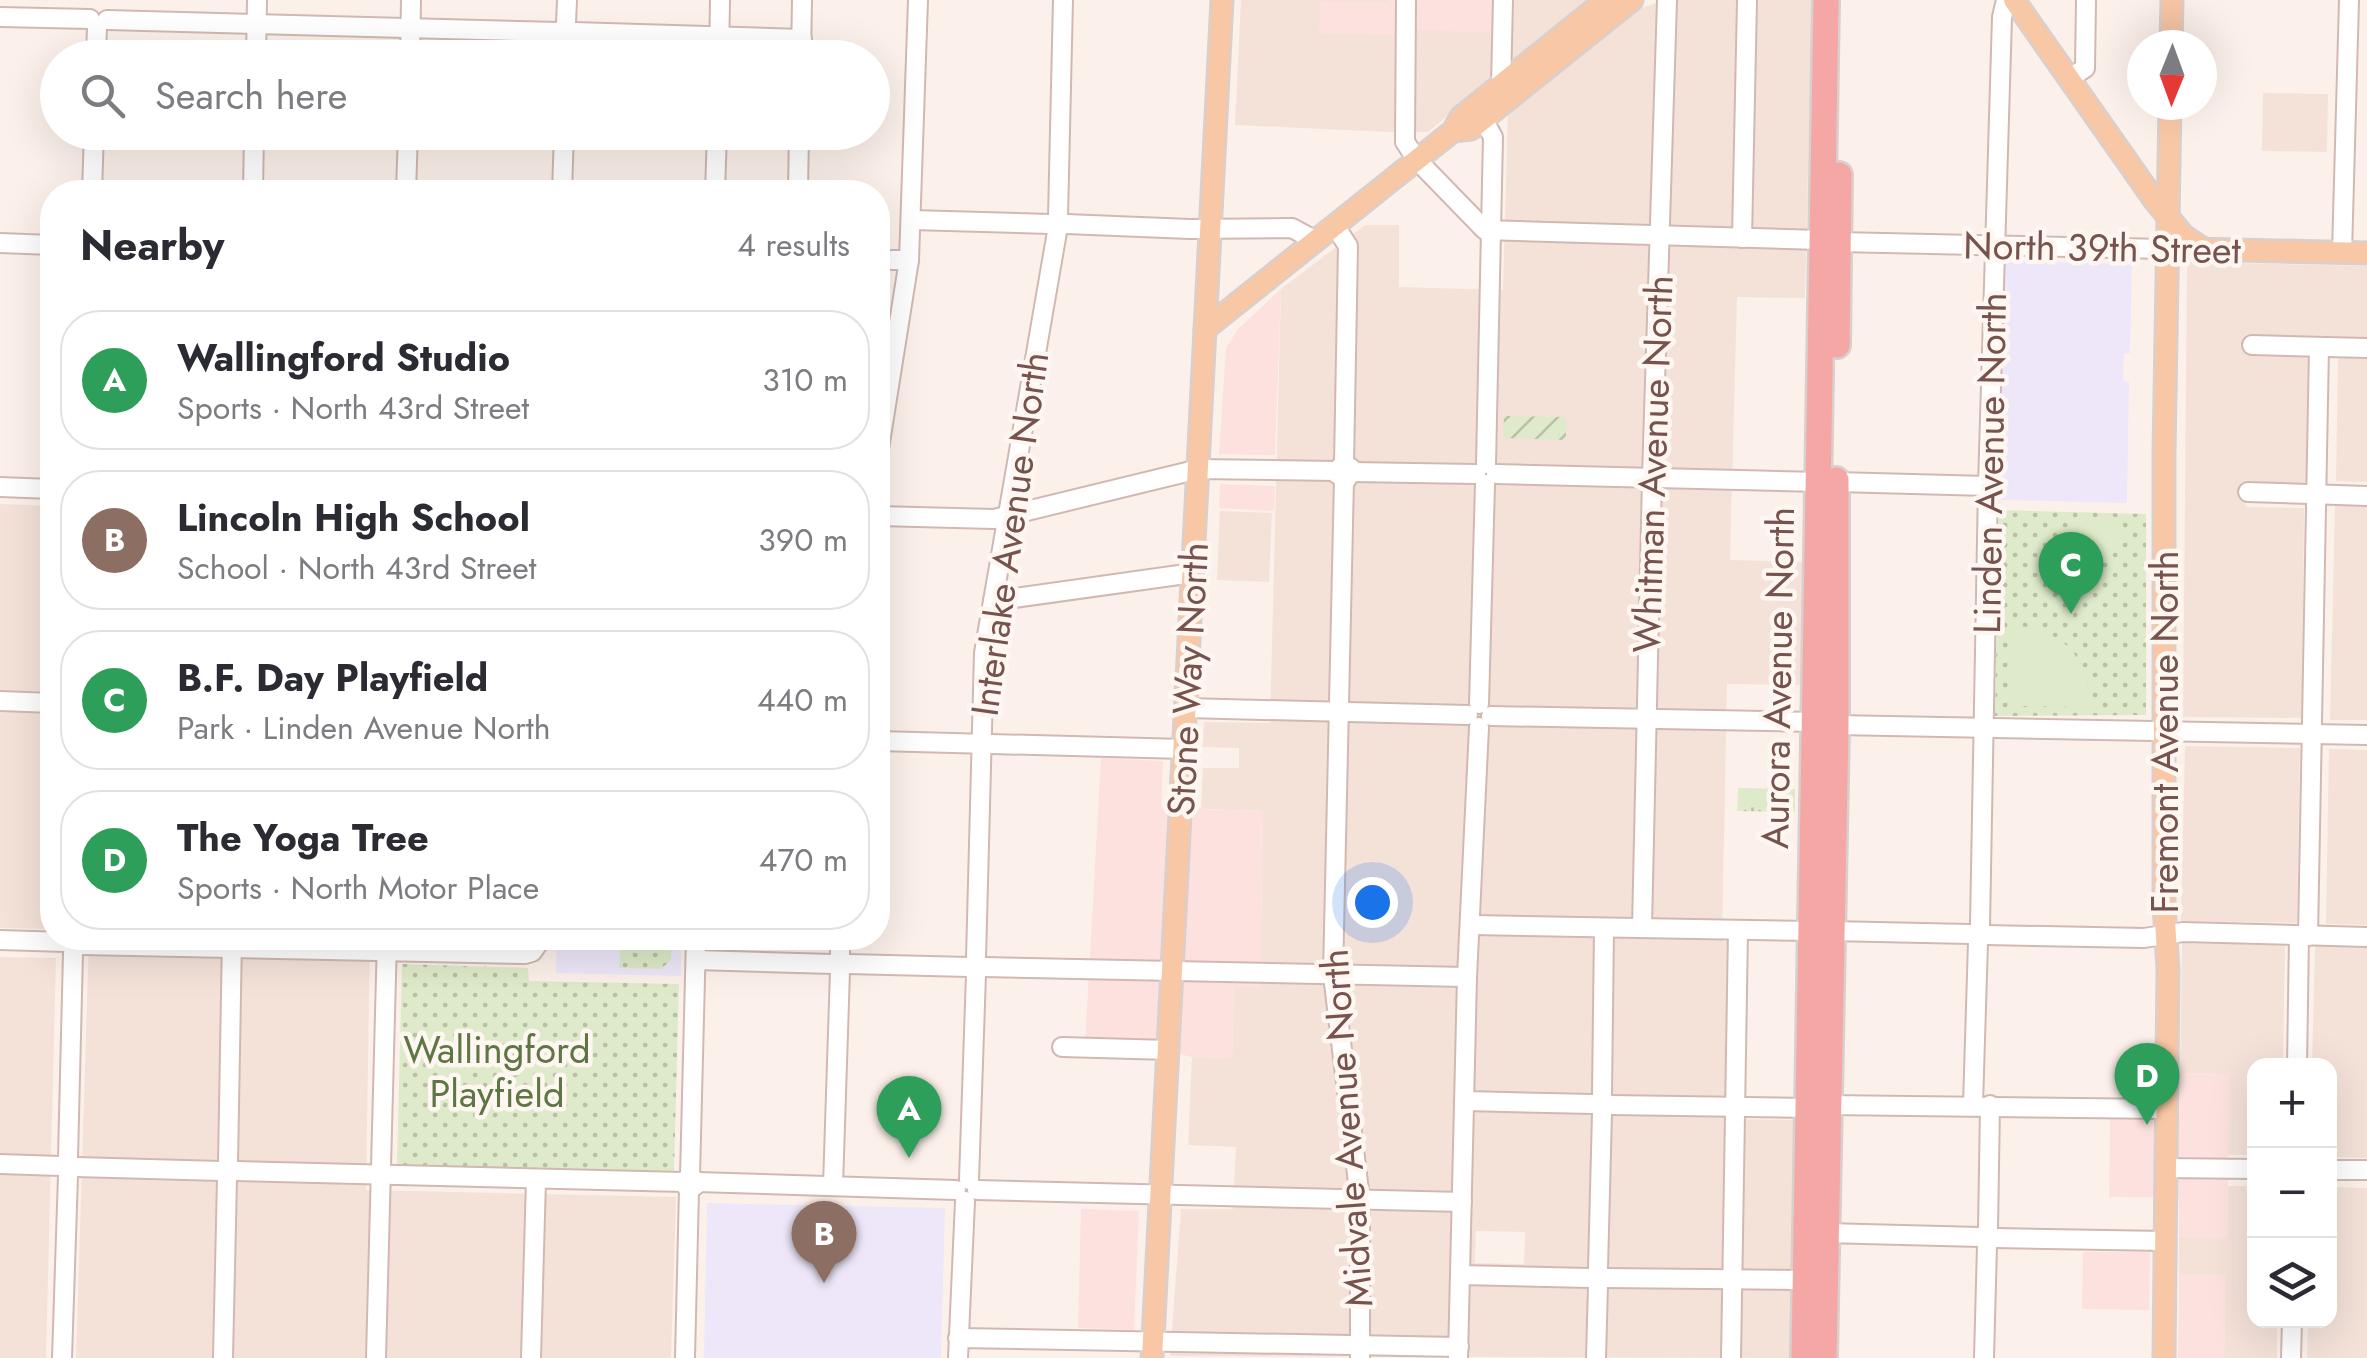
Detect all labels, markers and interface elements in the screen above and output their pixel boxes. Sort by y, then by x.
north arrow [2127,30,2217,120]
search box [40,40,890,150]
icon: search [75,68,130,123]
text: Search here [155,68,347,123]
text: Nearby [80,215,224,276]
street label: North 39th Street [1963,218,2241,277]
text: 4 results [737,222,850,268]
street label: Whitman Avenue North [1618,274,1687,654]
street label: Linden Avenue North [1959,292,2020,634]
text: Wallingford Studio [177,330,510,385]
street label: Interlake Avenue North [957,348,1062,720]
text: A [103,357,126,403]
text: 310 m [762,357,848,403]
text: Sports · North 43rd Street [177,385,529,431]
text: Lincoln High School [177,490,530,545]
street label: Aurora Avenue North [1747,506,1808,850]
text: B [104,517,125,563]
text: 390 m [758,517,848,563]
pin: C [2038,532,2104,614]
street label: Stone Way North [1153,541,1222,817]
text: School · North 43rd Street [177,545,536,591]
street label: Fremont Avenue North [2137,550,2192,914]
text: B.F. Day Playfield [177,650,488,705]
text: C [103,677,126,723]
text: 440 m [757,677,848,723]
text: Park · Linden Avenue North [177,705,550,751]
text: The Yoga Tree [177,810,429,865]
text: D [103,837,126,883]
text: 470 m [759,837,848,883]
text: Sports · North Motor Place [177,865,539,911]
your location [1347,877,1398,928]
street label: Midvale Avenue North [1307,947,1386,1309]
park label: Wallingford Playfield [403,1022,591,1121]
pin: D [2114,1042,2180,1125]
map controls [2247,1058,2337,1328]
button: + [2247,1058,2337,1148]
pin: A [876,1076,942,1158]
button: − [2247,1148,2337,1238]
pin: B [792,1200,856,1283]
button: layers [2247,1238,2337,1328]

